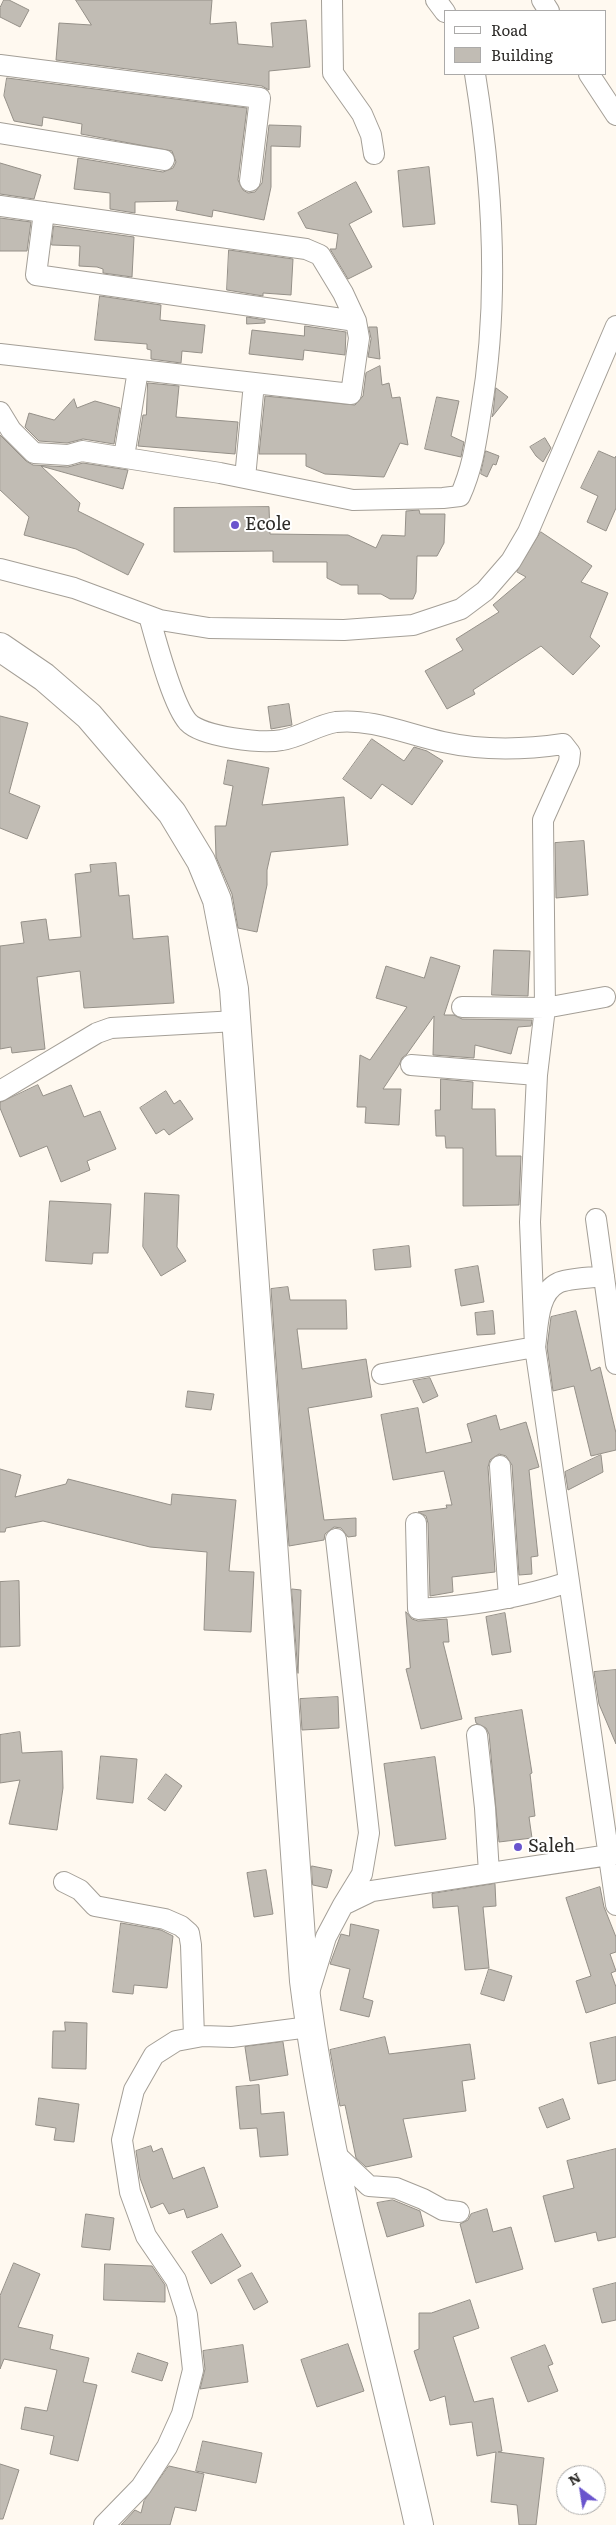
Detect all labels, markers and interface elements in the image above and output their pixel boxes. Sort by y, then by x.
legend [444,10,606,75]
text: Road [491,18,527,41]
text: Building [491,43,553,66]
place label: Ecole [245,514,291,536]
marker: Ecole [229,519,241,531]
place label: Saleh [528,1836,575,1858]
marker: Saleh [512,1841,524,1853]
north arrow [556,2465,606,2515]
text: N [564,2466,584,2490]

